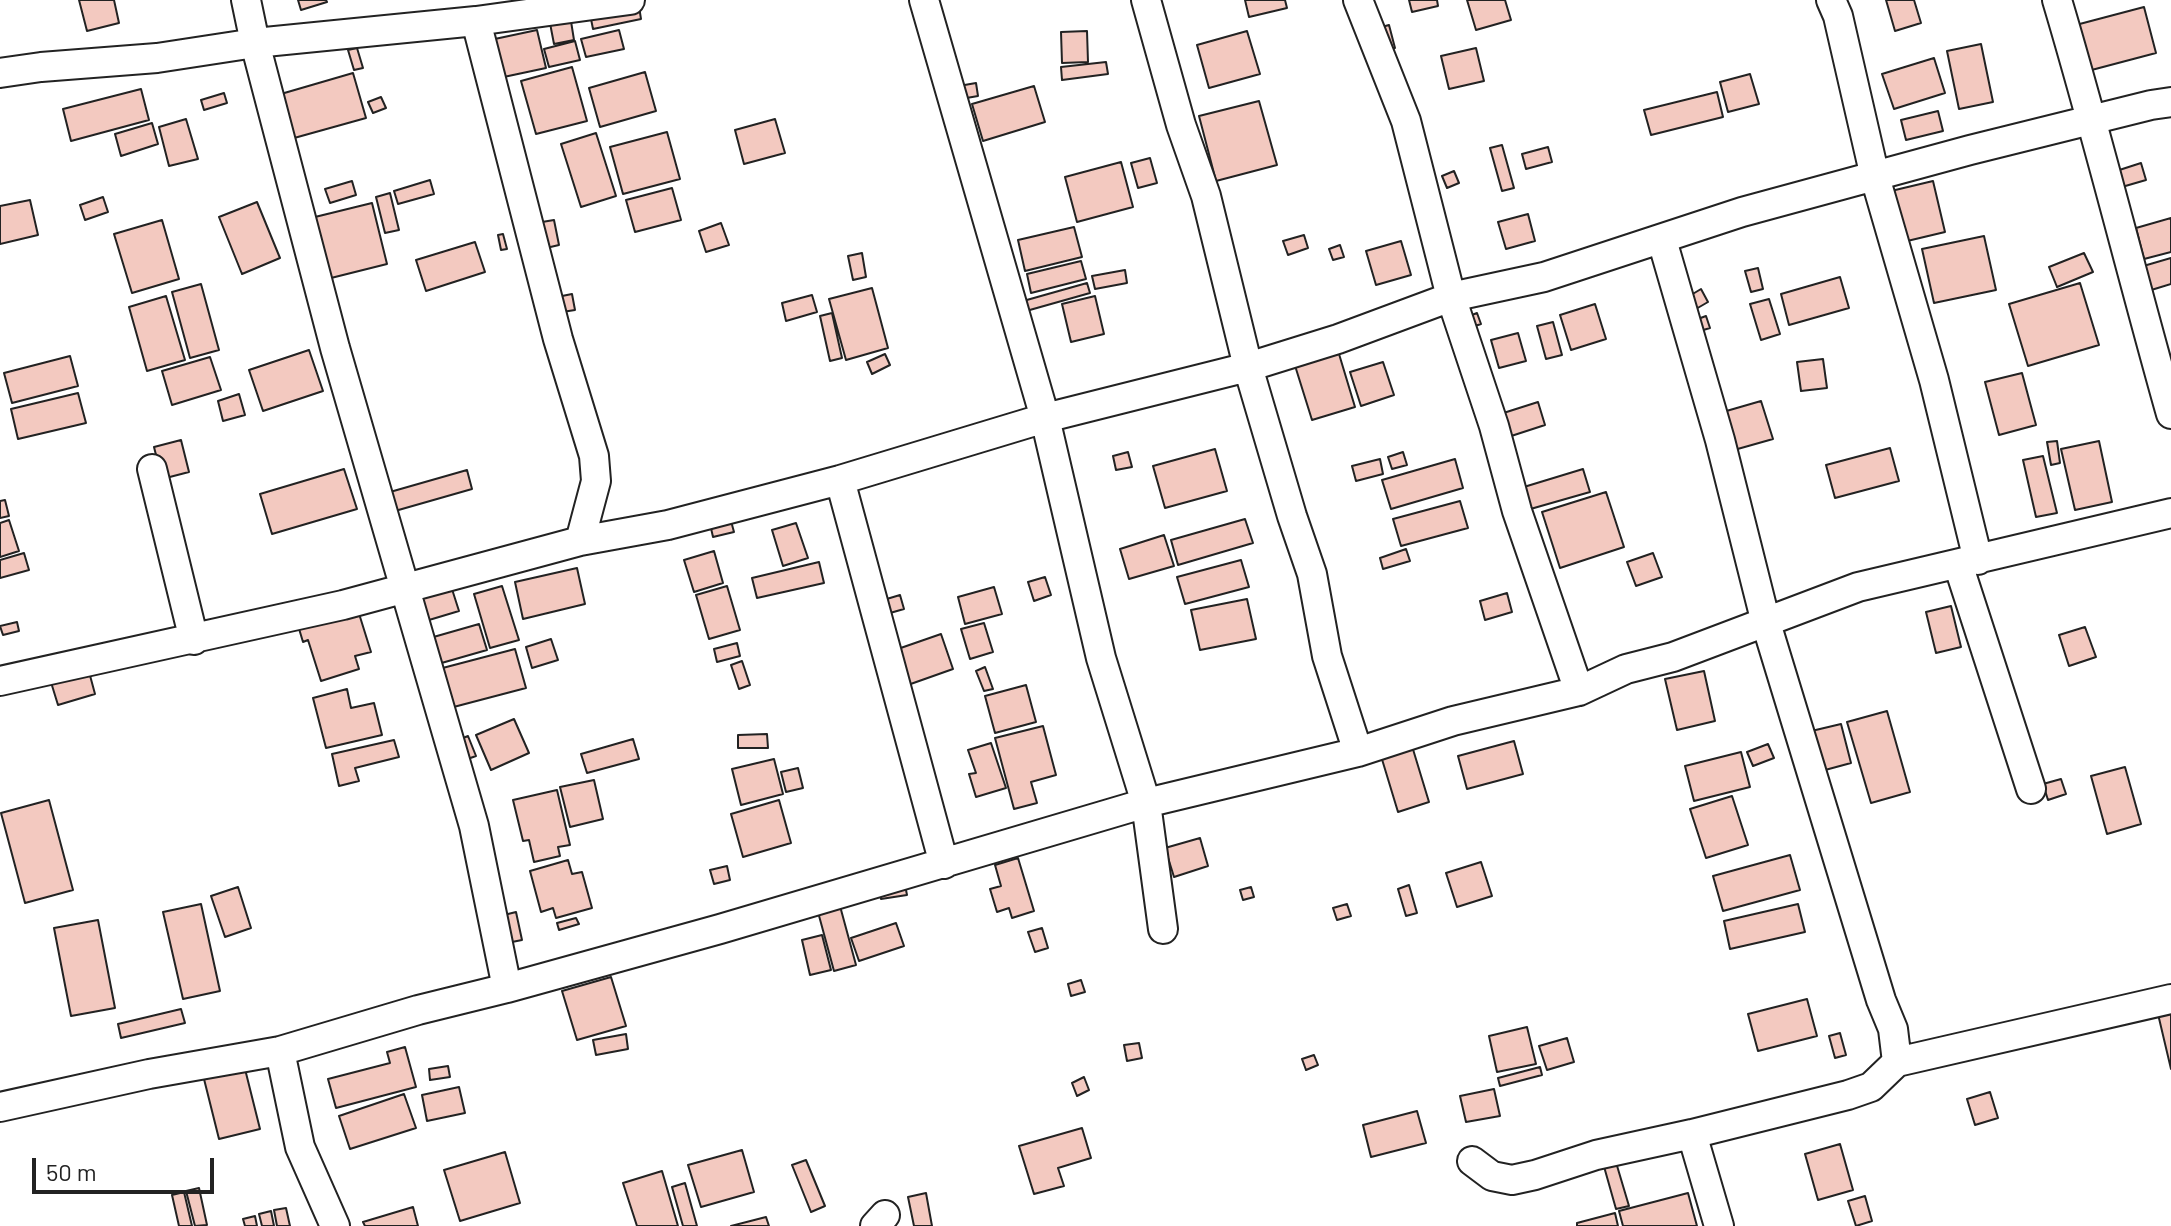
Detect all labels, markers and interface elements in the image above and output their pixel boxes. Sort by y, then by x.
scale bar [36,1142,218,1192]
text: 50 m [46,1157,97,1186]

